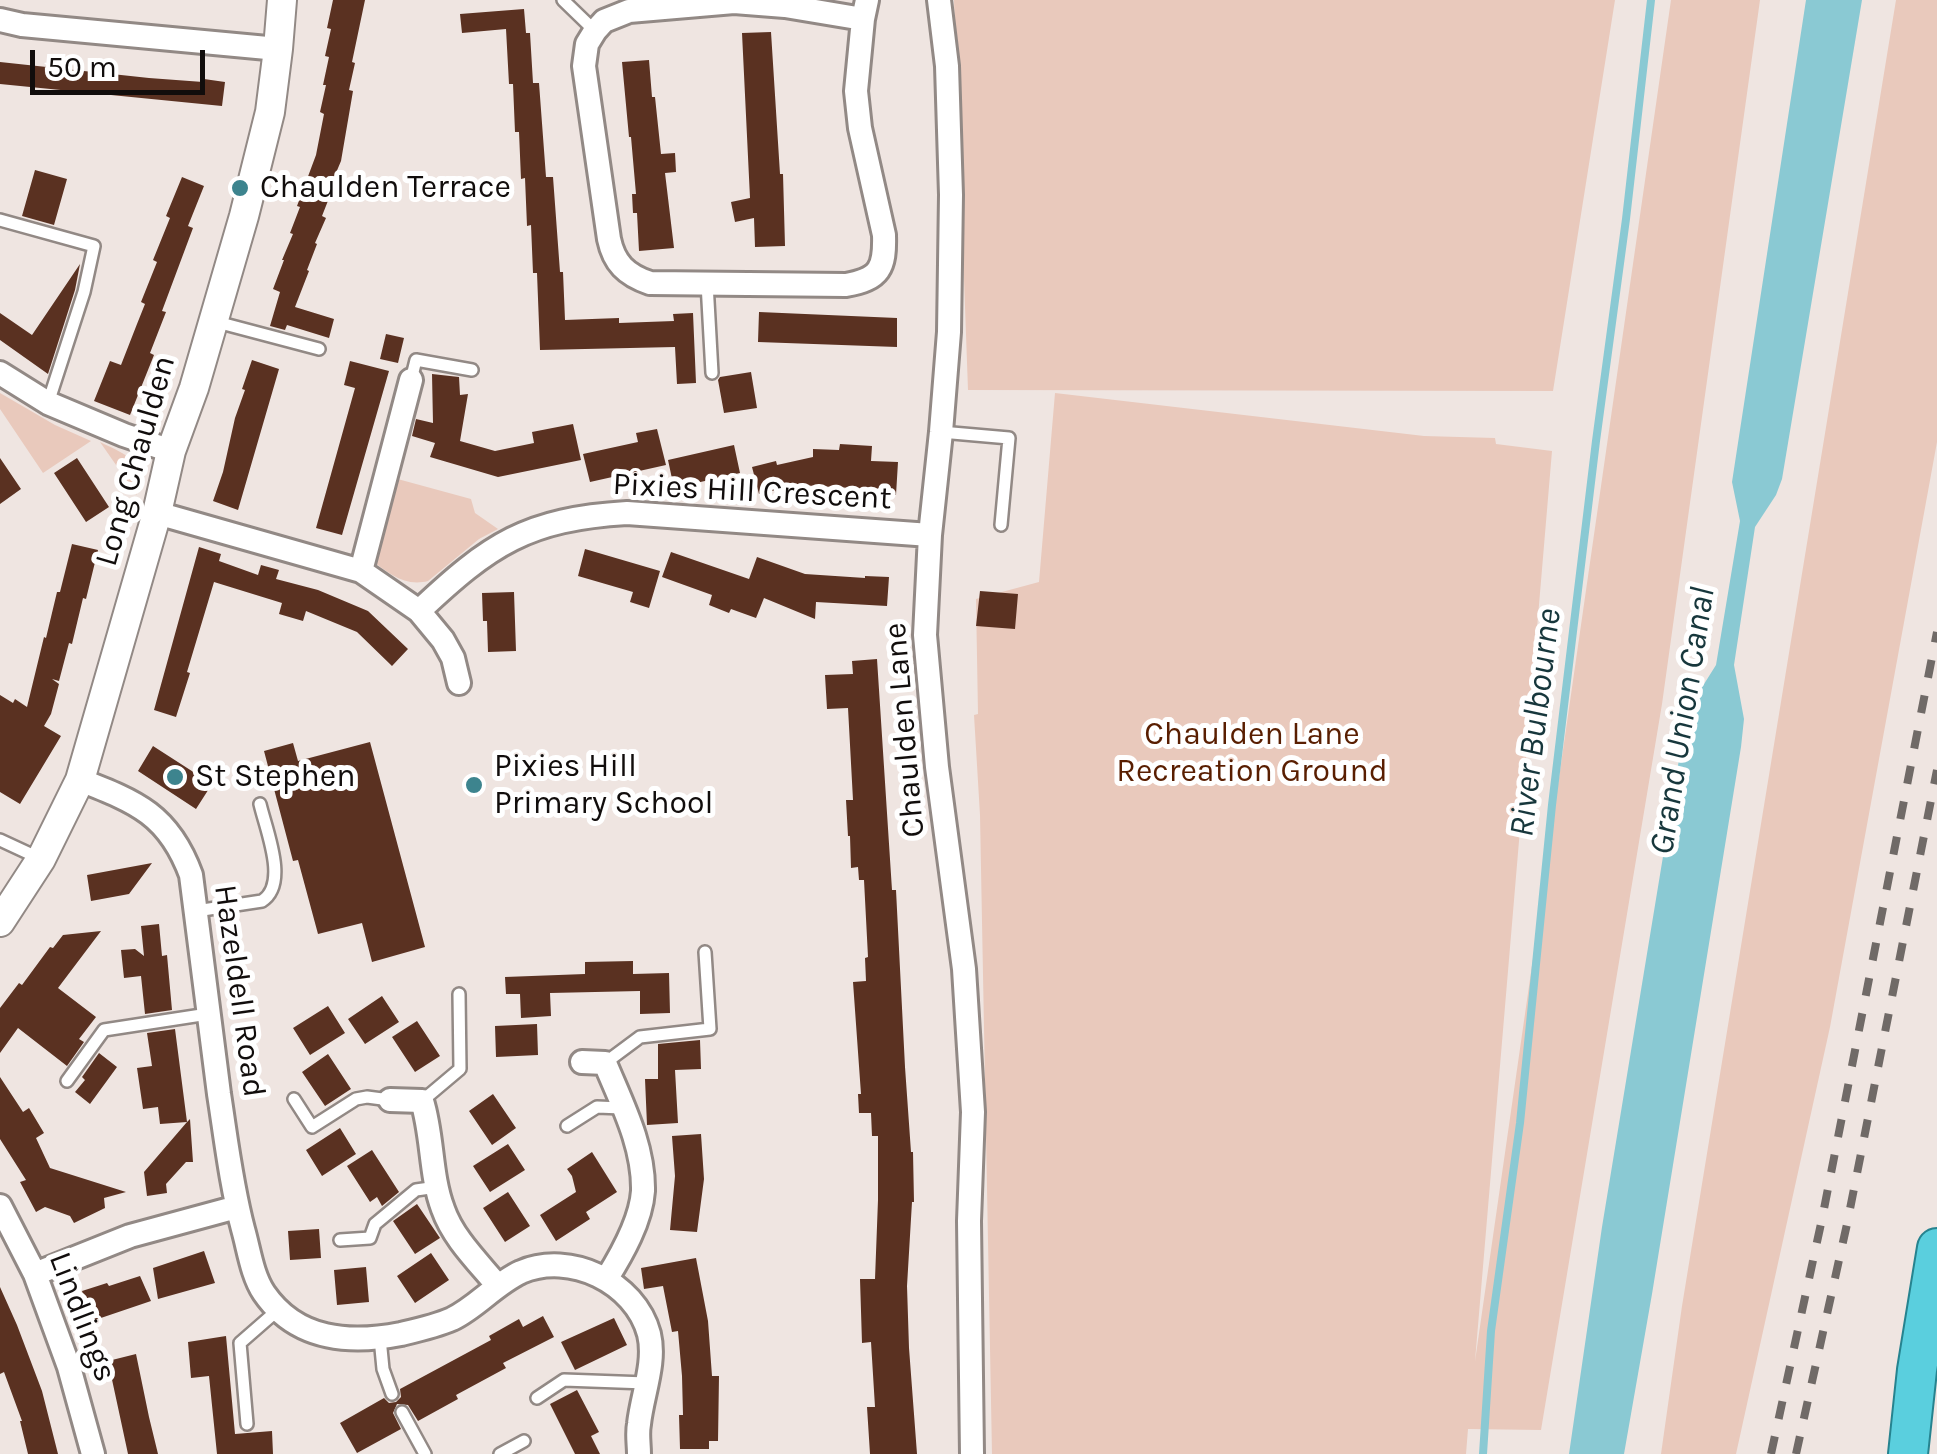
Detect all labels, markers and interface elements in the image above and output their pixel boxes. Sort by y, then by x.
scale bar [35,30,210,92]
text: 50 m [47,49,117,85]
place label: Chaulden Terrace [260,169,511,207]
marker: Chaulden Terrace [229,177,251,199]
street label: Long Chaulden [88,351,184,571]
street label: Pixies Hill Crescent [612,466,892,518]
water label: Grand Union Canal [1641,584,1725,858]
water label: River Bulbourne [1501,606,1571,840]
street label: Chaulden Lane [876,621,934,839]
park label: Chaulden Lane Recreation Ground [1116,716,1388,791]
place label: Pixies Hill Primary School [494,748,714,823]
place label: St Stephen [195,758,356,796]
marker: St Stephen [164,766,186,788]
marker: Pixies Hill Primary School [463,774,485,796]
street label: Hazeldell Road [205,882,273,1100]
street label: Lindlings [40,1247,124,1387]

